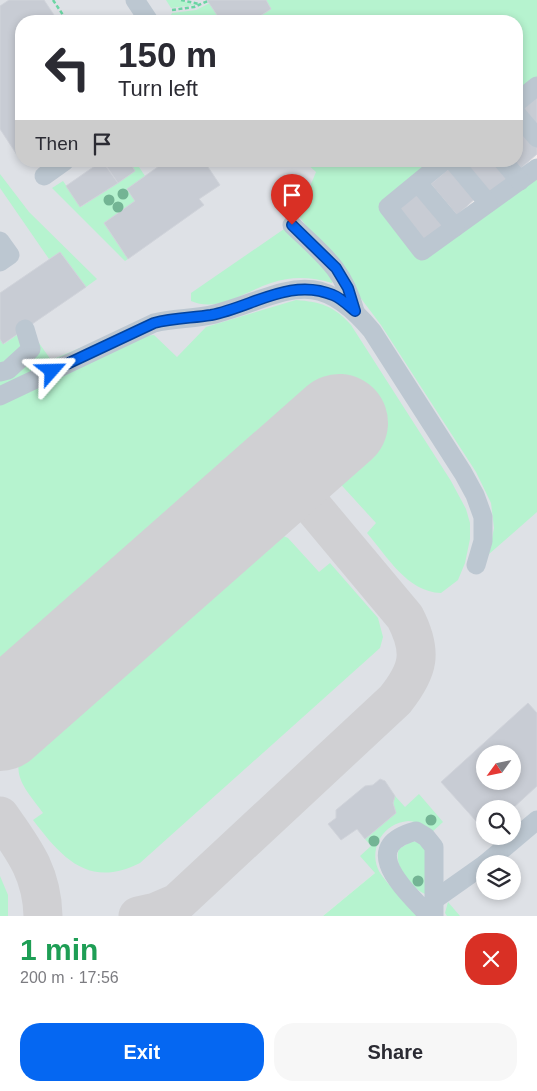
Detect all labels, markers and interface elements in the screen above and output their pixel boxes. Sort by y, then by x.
icon: left [35,35,100,100]
text: 150 m [118,35,217,74]
text: Turn left [118,76,198,101]
icon: arrive [88,130,116,158]
text: Then [35,133,78,154]
pin [271,174,313,225]
icon: arrive [278,181,306,209]
position arrow [25,344,77,396]
north arrow [476,745,521,790]
map controls [476,745,521,900]
button: search [476,800,521,845]
button: layers [476,855,521,900]
text: 1 min [20,933,98,966]
button: close [465,933,517,985]
text: 200 m · 17:56 [20,969,119,986]
button: Exit [20,1023,264,1081]
button: Share [274,1023,517,1081]

